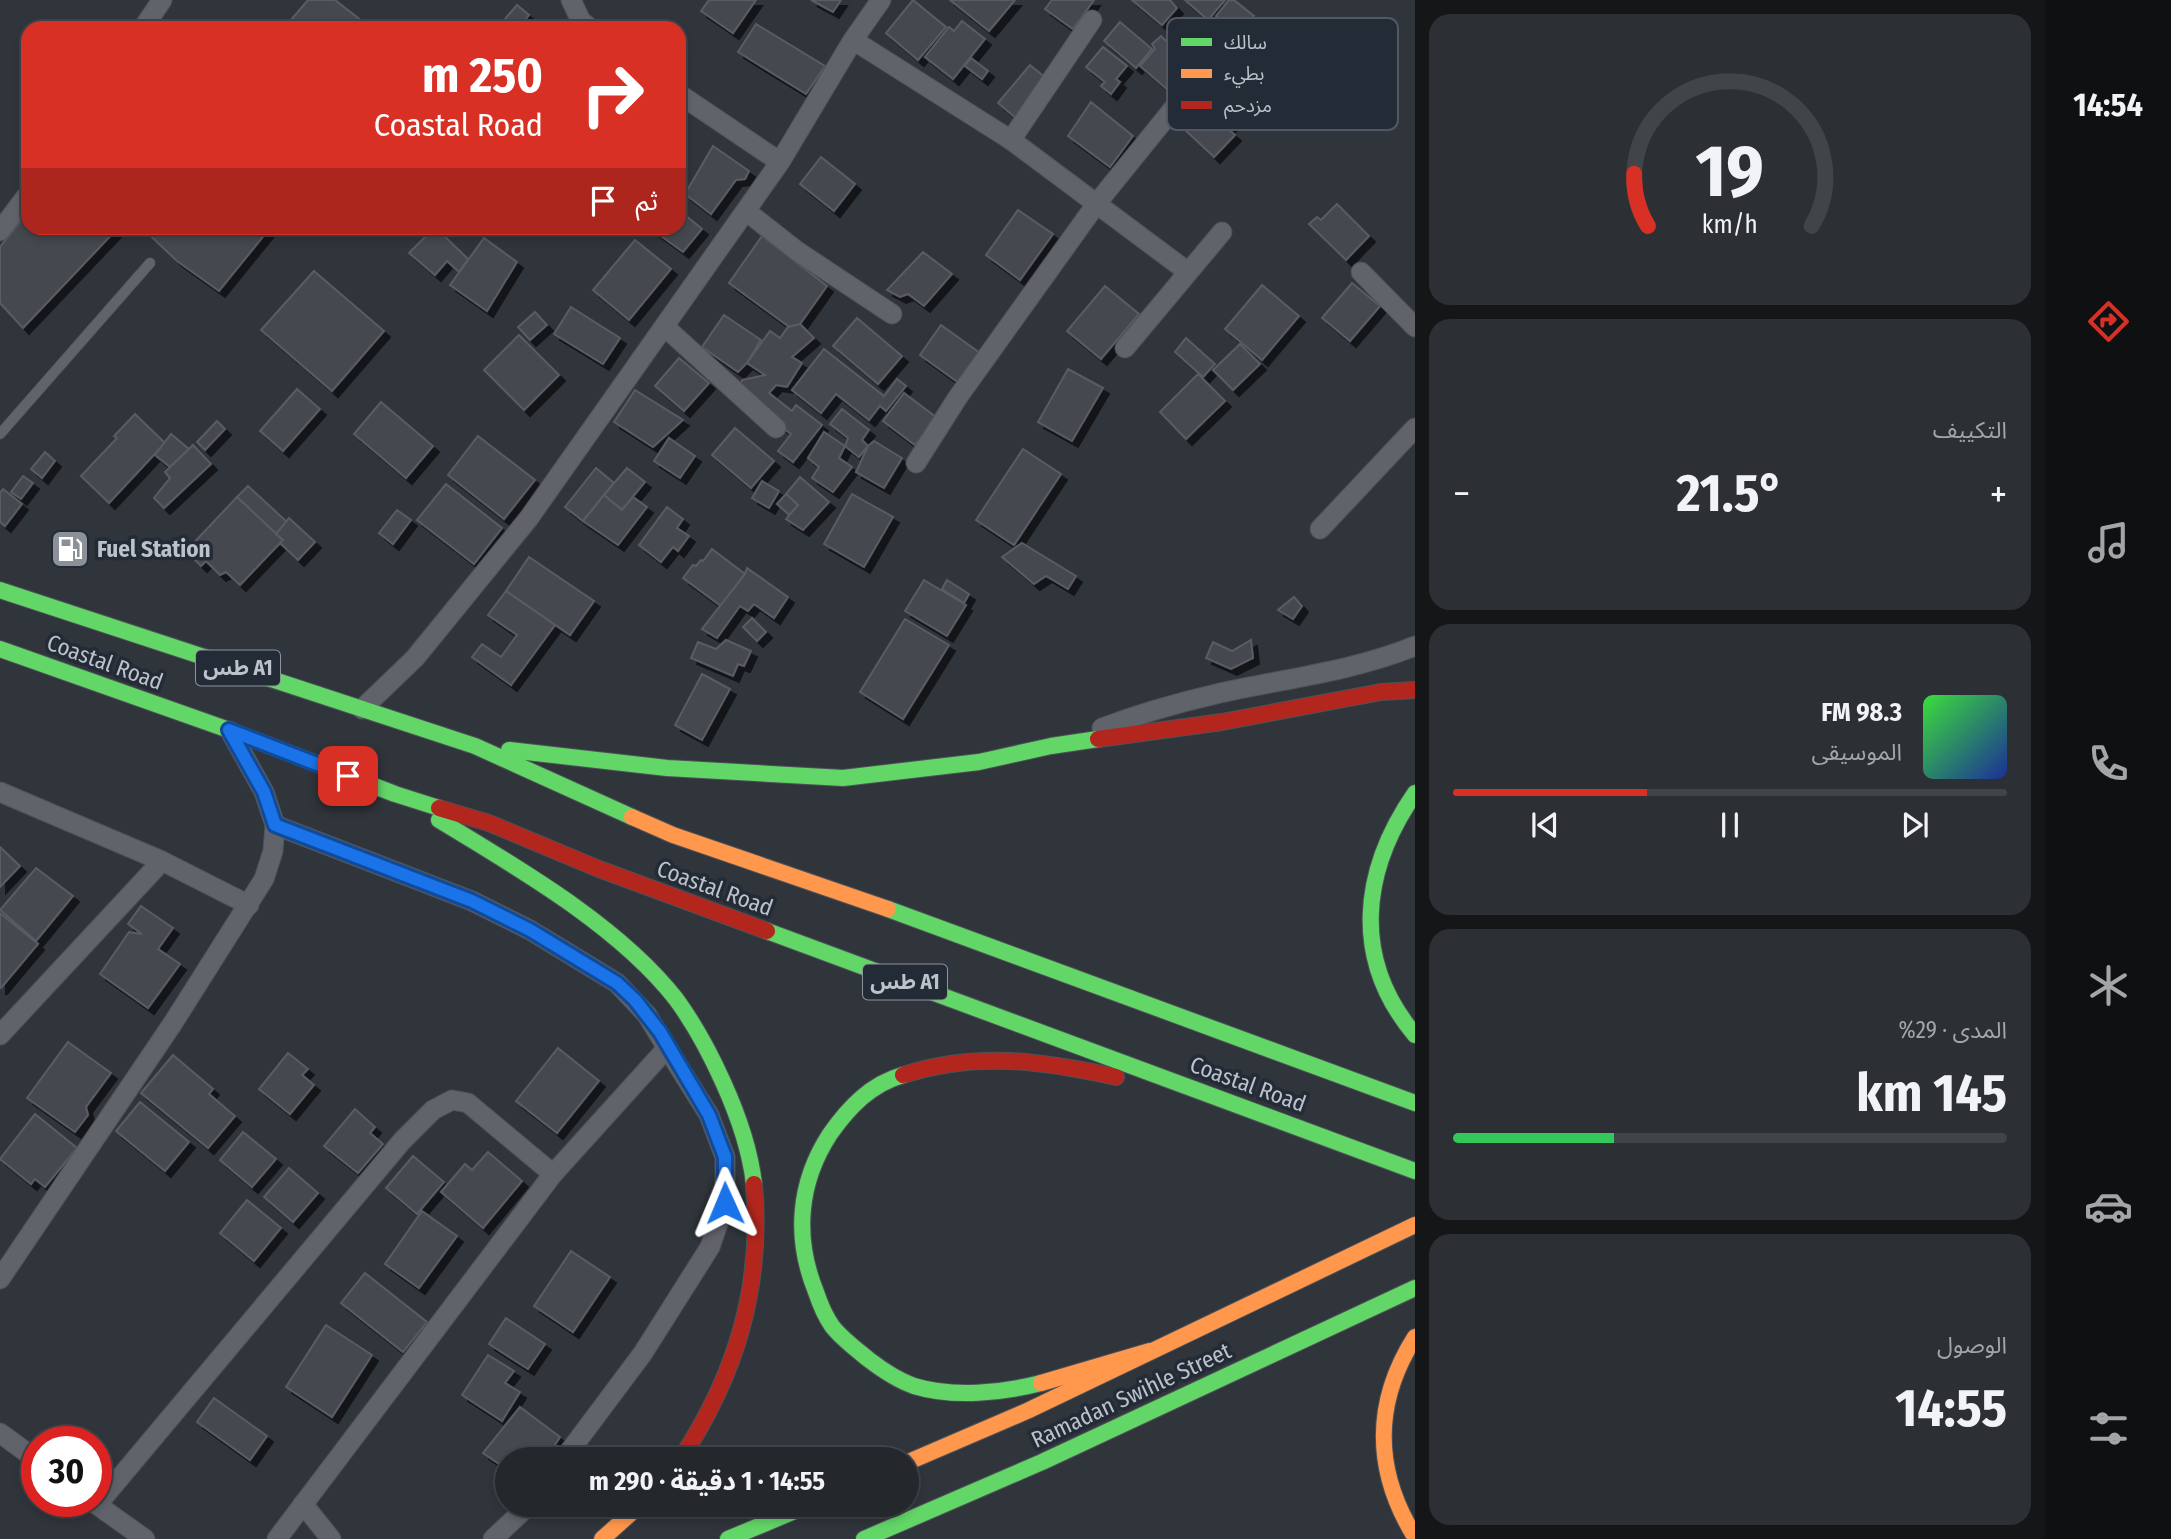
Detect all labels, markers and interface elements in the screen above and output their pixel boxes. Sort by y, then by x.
legend [1167,18,1398,130]
text: سالك [1224,31,1267,54]
text: 250 m [422,46,543,105]
icon: right [567,49,658,140]
text: بطيء [1224,62,1264,88]
text: 14:54 [2073,86,2143,124]
text: مزدحم [1224,94,1272,120]
text: Coastal Road [374,106,543,144]
text: 19 [1696,128,1764,215]
icon: arrive [584,182,622,220]
text: ثم [636,186,658,217]
text: km/h [1702,209,1758,239]
icon: directions [2084,297,2133,346]
text: التكييف [1933,416,2007,444]
text: 21.5° [1676,462,1783,525]
text: − [1453,471,1470,517]
text: + [1990,471,2007,517]
icon: music [2084,518,2133,567]
fuel station icon: Fuel Station [49,528,91,570]
place label: Fuel Station [97,535,211,563]
street label: Coastal Road [43,628,167,696]
road number: طس A1 [196,650,280,686]
text: 98.3 FM [1821,697,1902,728]
text: الموسيقى [1811,738,1902,766]
icon: phone [2084,739,2133,788]
pin [318,746,378,806]
icon: arrive [329,757,367,795]
icon: previous [1526,806,1564,844]
icon: pause [1711,806,1749,844]
icon: next [1896,806,1934,844]
street label: Coastal Road [653,854,777,922]
icon: climate [2084,961,2133,1010]
road number: طس A1 [863,964,947,1000]
text: المدى · 29% [1898,1016,2007,1044]
street label: Coastal Road [1186,1050,1310,1118]
text: 145 km [1856,1062,2007,1125]
position arrow [688,1166,762,1240]
icon: car [2084,1182,2133,1231]
text: الوصول [1937,1331,2007,1359]
street label: Ramadan Swihle Street [1027,1336,1236,1454]
text: 14:55 [1895,1377,2007,1440]
icon: filters [2084,1404,2133,1453]
speed limit sign: 30 [21,1426,112,1517]
text: 14:55 · 1 دقيقة · 290 m [589,1466,825,1497]

